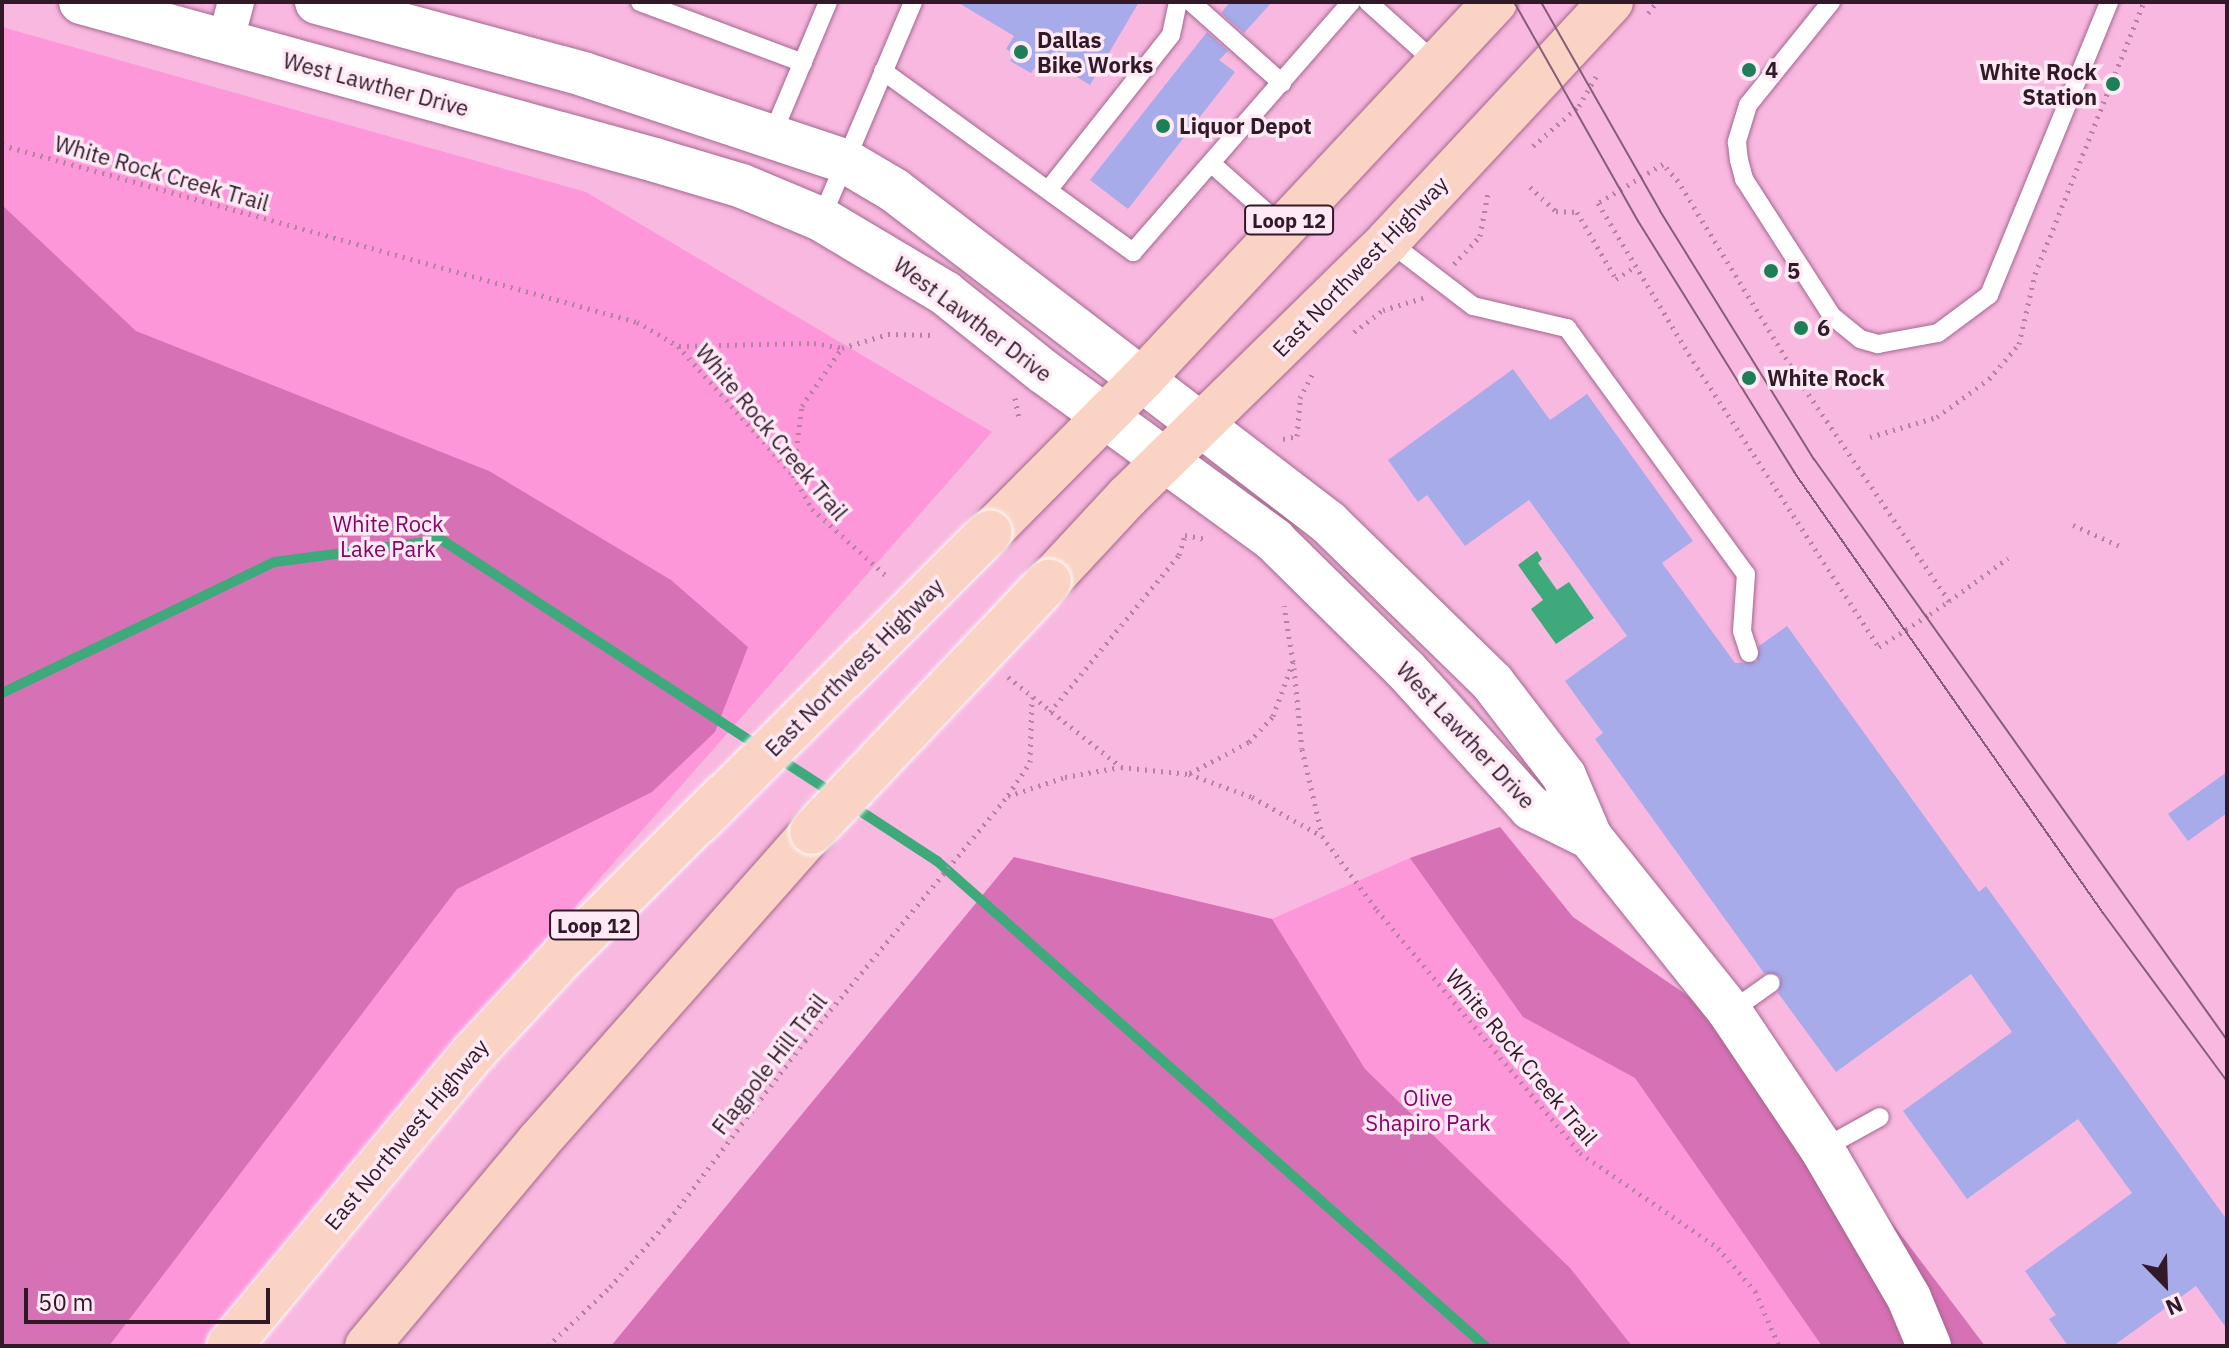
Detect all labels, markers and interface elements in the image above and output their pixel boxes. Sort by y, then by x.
place label: Dallas Bike Works [1037,26,1153,78]
marker: Dallas Bike Works [1012,43,1030,61]
street label: West Lawther Drive [280,47,472,121]
place label: 4 [1765,57,1778,83]
place label: White Rock Station [1979,58,2097,110]
marker: 4 [1740,61,1758,79]
marker: White Rock Station [2104,75,2122,93]
place label: Liquor Depot [1179,113,1312,139]
marker: Liquor Depot [1154,117,1172,135]
street label: White Rock Creek Trail [52,130,272,216]
street label: East Northwest Highway [1267,170,1453,362]
road number: Loop 12 [1243,204,1335,236]
street label: West Lawther Drive [889,251,1057,387]
place label: 5 [1787,258,1800,284]
marker: 5 [1762,262,1780,280]
place label: 6 [1817,315,1830,341]
marker: 6 [1792,319,1810,337]
street label: White Rock Creek Trail [691,339,853,525]
place label: White Rock [1767,365,1885,391]
marker: White Rock [1738,367,1760,389]
park label: White Rock Lake Park [332,510,444,562]
street label: East Northwest Highway [759,572,949,762]
street label: West Lawther Drive [1391,656,1541,814]
road number: Loop 12 [548,909,640,941]
street label: White Rock Creek Trail [1441,964,1603,1150]
street label: Flagpole Hill Trail [706,989,832,1139]
street label: East Northwest Highway [318,1033,494,1235]
park label: Olive Shapiro Park [1365,1084,1491,1136]
north arrow [2125,1244,2205,1324]
scale bar [28,1272,274,1322]
text: 50 m [38,1286,93,1318]
text: N [2162,1290,2188,1323]

